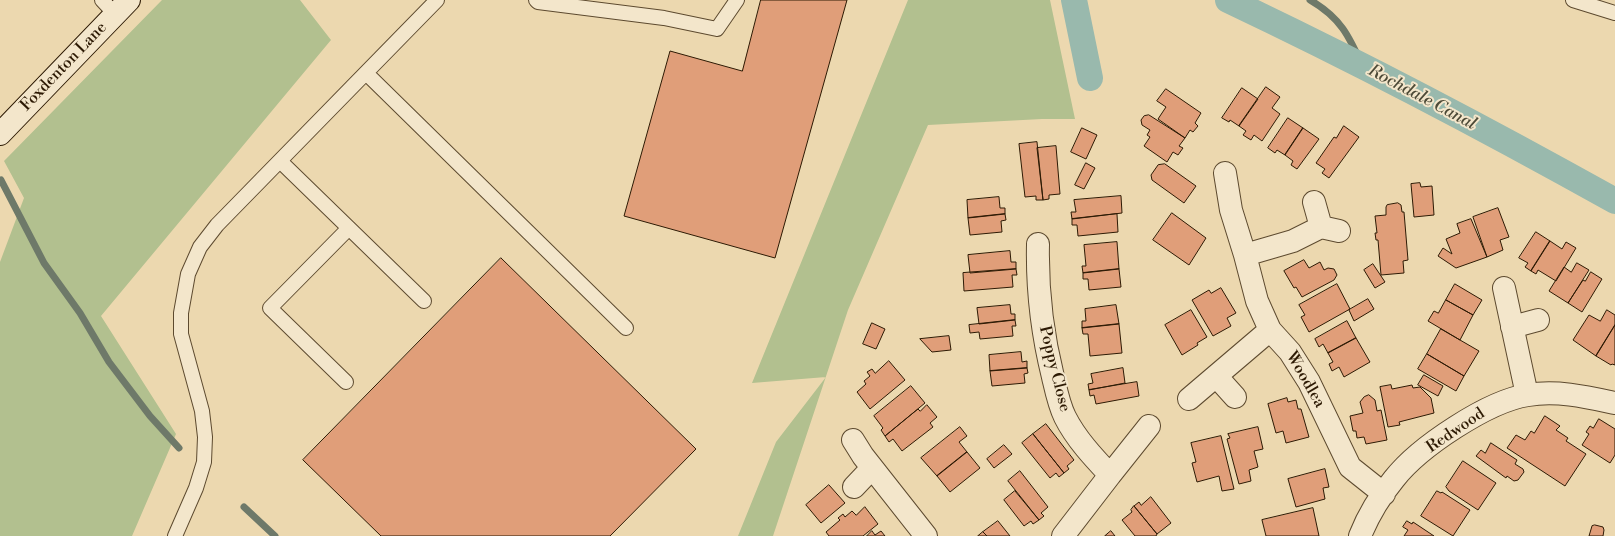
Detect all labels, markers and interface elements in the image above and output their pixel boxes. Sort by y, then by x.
street label: Foxdenton Lane [17,19,111,115]
water label: Rochdale Canal [1364,61,1480,135]
street label: Poppy Close [1034,324,1074,414]
street label: Woodlea [1281,349,1329,411]
street label: Redwood [1423,405,1489,457]

